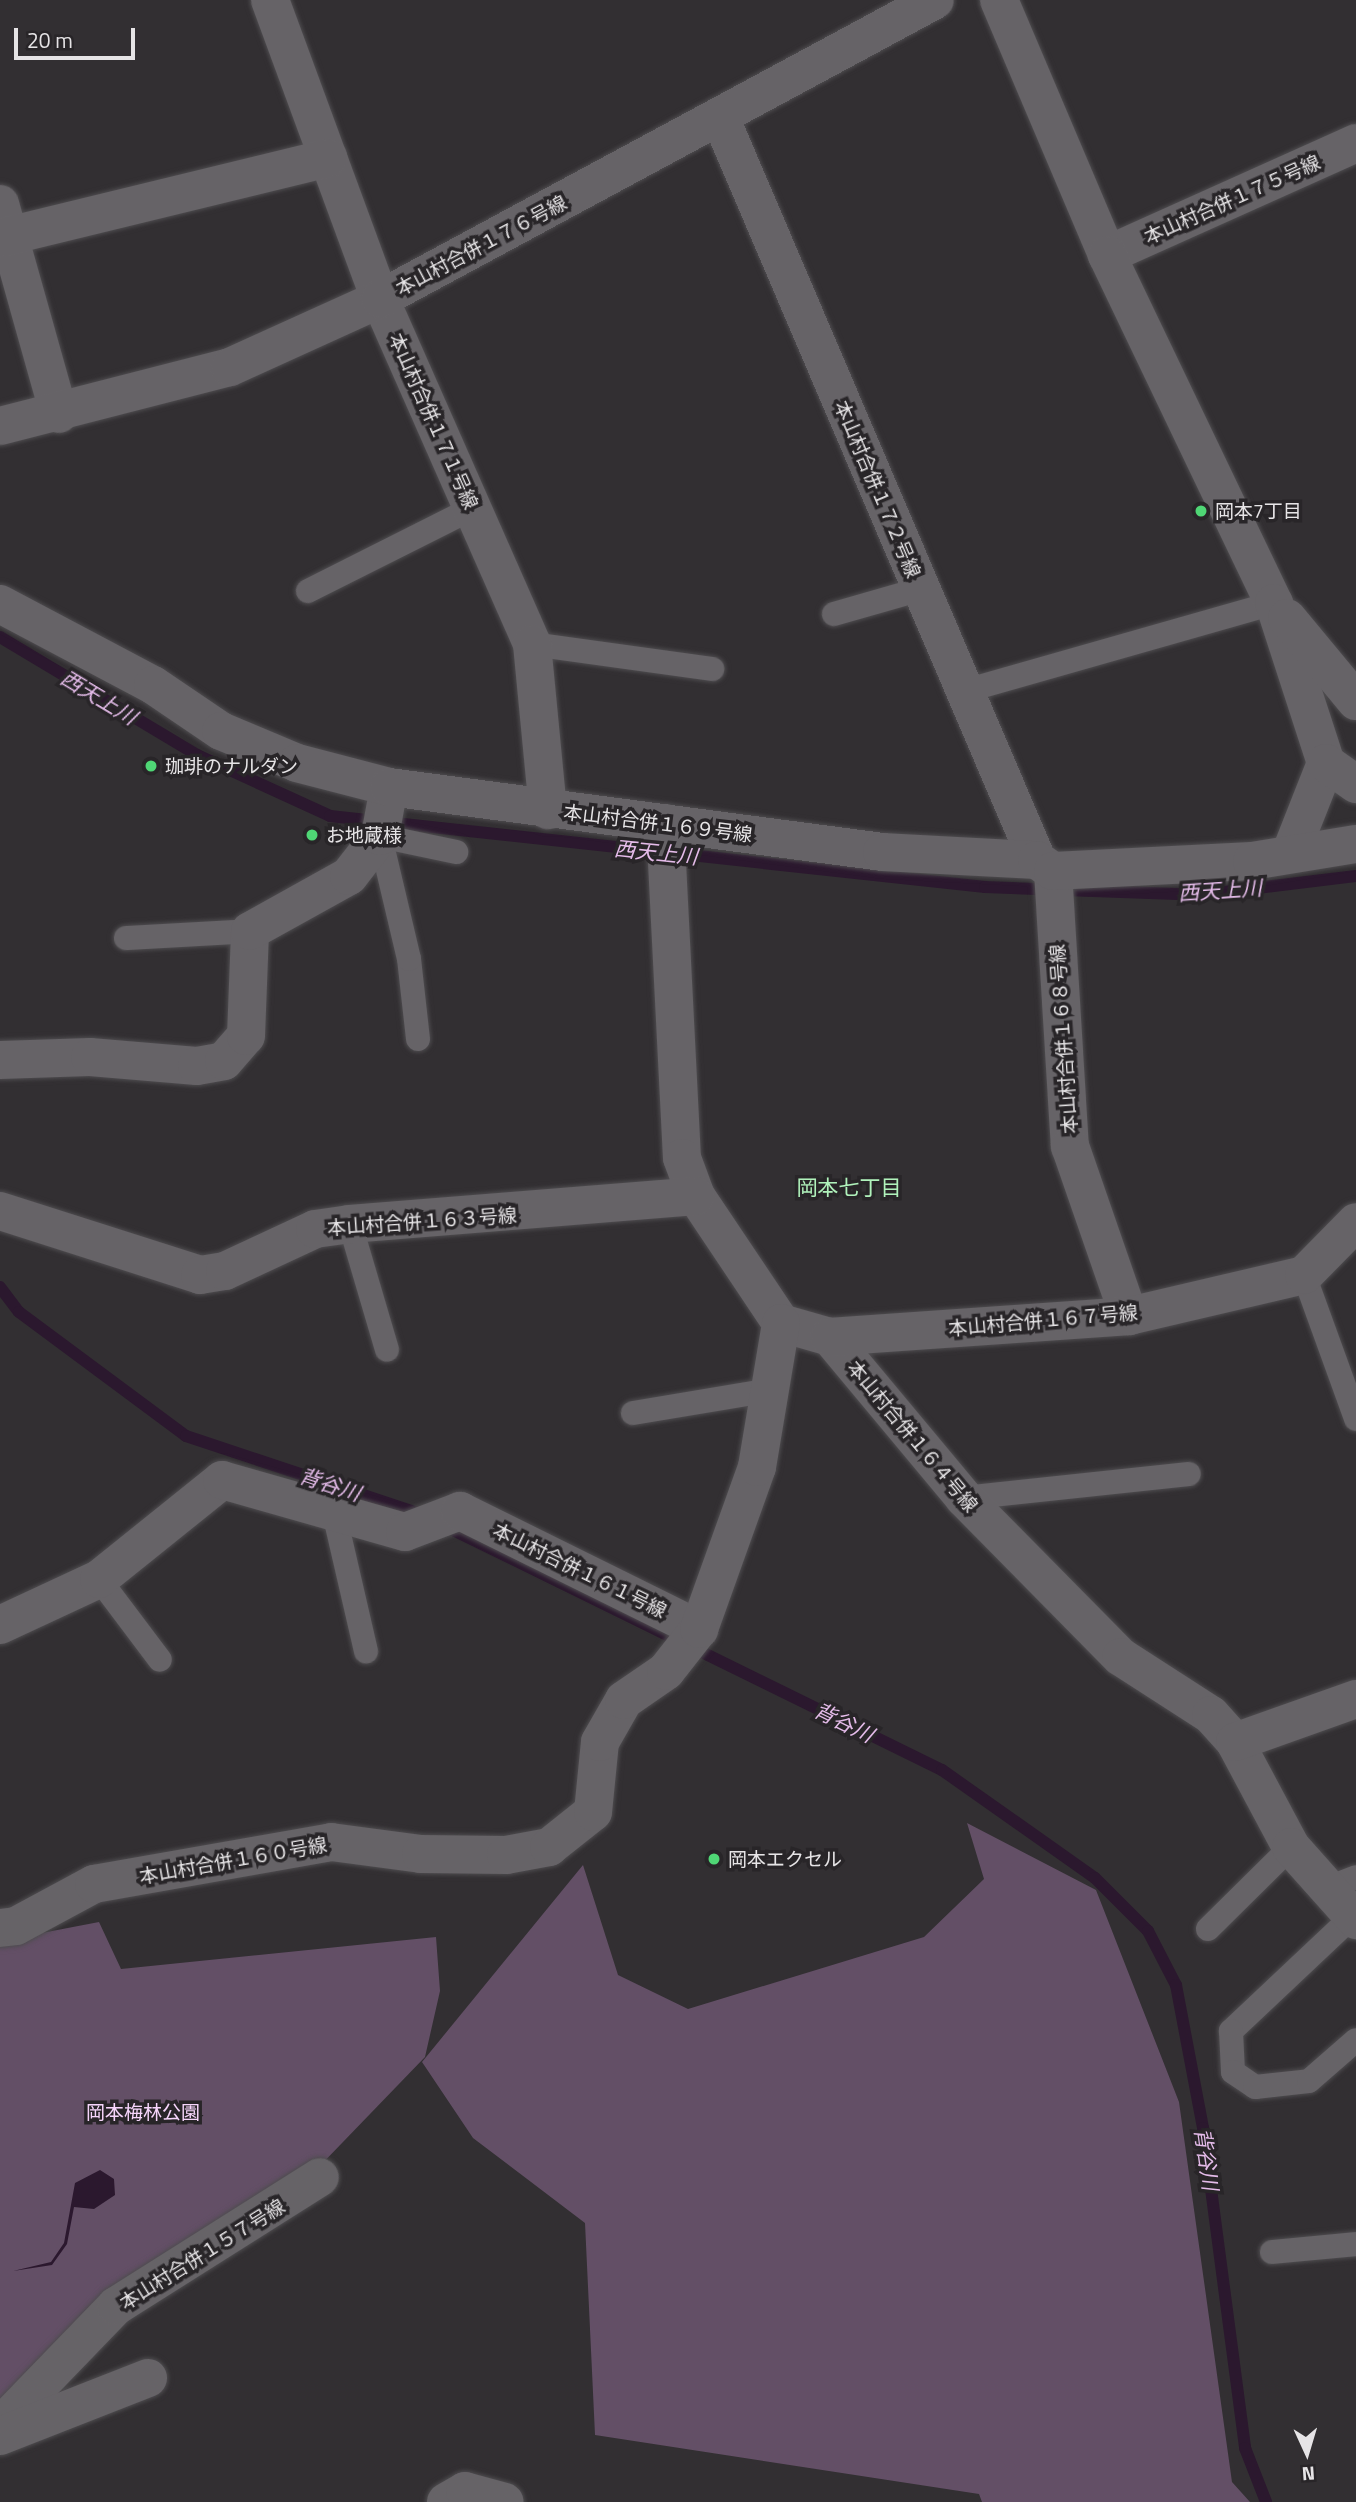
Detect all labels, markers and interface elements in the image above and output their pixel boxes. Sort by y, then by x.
scale bar [18,14,138,58]
text: 20 m [27,24,73,56]
street label: 本山村合併１７５号線 [1141,150,1323,248]
street label: 本山村合併１７６号線 [392,190,570,300]
street label: 本山村合併１７１号線 [385,330,483,512]
street label: 本山村合併１７２号線 [830,397,926,581]
place label: 岡本7丁目 [1215,500,1302,522]
marker: 岡本7丁目 [1193,503,1209,519]
water label: 西天上川 [57,665,141,729]
place label: 珈琲のナルダン [165,755,298,777]
marker: 珈琲のナルダン [143,758,159,774]
street label: 本山村合併１６９号線 [562,800,754,846]
place label: お地蔵様 [326,824,402,846]
marker: お地蔵様 [304,827,320,843]
water label: 西天上川 [613,835,699,869]
water label: 西天上川 [1177,875,1263,905]
street label: 本山村合併１６８号線 [1045,943,1081,1135]
district label: 岡本七丁目 [797,1174,901,1200]
street label: 本山村合併１６３号線 [326,1203,518,1239]
street label: 本山村合併１６７号線 [947,1300,1139,1340]
street label: 本山村合併１６４号線 [843,1356,983,1516]
water label: 背谷川 [296,1462,364,1506]
street label: 本山村合併１６１号線 [490,1518,670,1622]
water label: 背谷川 [810,1697,878,1747]
street label: 本山村合併１６０号線 [137,1832,329,1888]
place label: 岡本エクセル [728,1848,842,1870]
marker: 岡本エクセル [706,1851,722,1867]
park label: 岡本梅林公園 [86,2101,200,2123]
water label: 背谷川 [1190,2126,1224,2192]
street label: 本山村合併１５７号線 [115,2194,289,2314]
north arrow [1272,2418,1342,2488]
text: N [1301,2460,1316,2489]

